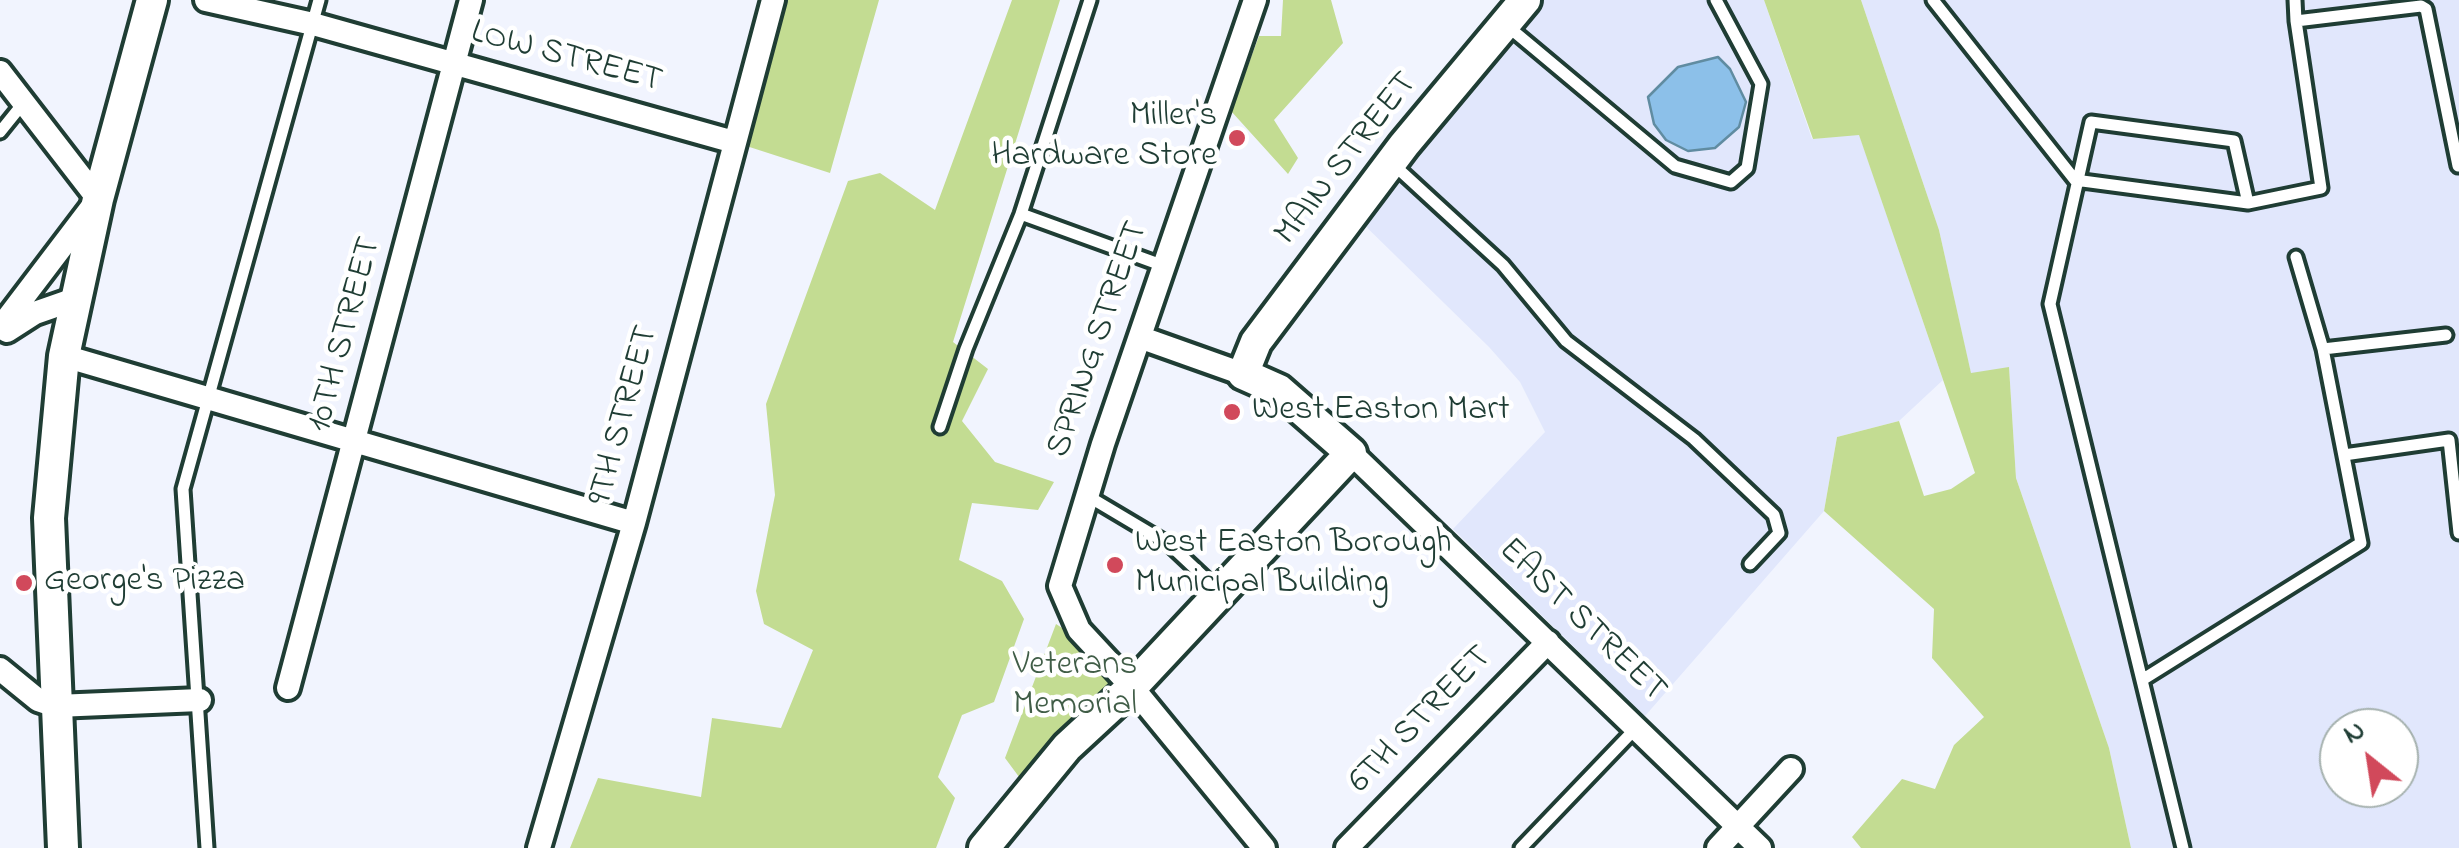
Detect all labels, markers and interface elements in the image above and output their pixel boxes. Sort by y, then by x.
street label: LOW STREET [466,13,666,105]
street label: MAIN STREET [1267,65,1429,255]
place label: Miller's Hardware Store [991,97,1217,179]
marker: Miller's Hardware Store [1226,127,1248,149]
street label: SPRING STREET [1040,216,1160,464]
street label: 10TH STREET [301,233,393,437]
street label: 9TH STREET [582,322,670,510]
place label: West Easton Mart [1252,391,1510,433]
marker: West Easton Mart [1221,401,1243,423]
place label: West Easton Borough Municipal Building [1135,524,1452,606]
street label: EAST STREET [1488,531,1674,713]
marker: West Easton Borough Municipal Building [1104,554,1126,576]
place label: George's Pizza [44,562,245,604]
marker: George's Pizza [13,572,35,594]
street label: 6TH STREET [1341,638,1503,804]
park label: Veterans Memorial [1013,646,1137,728]
north arrow [2319,708,2419,808]
text: N [2336,711,2373,756]

